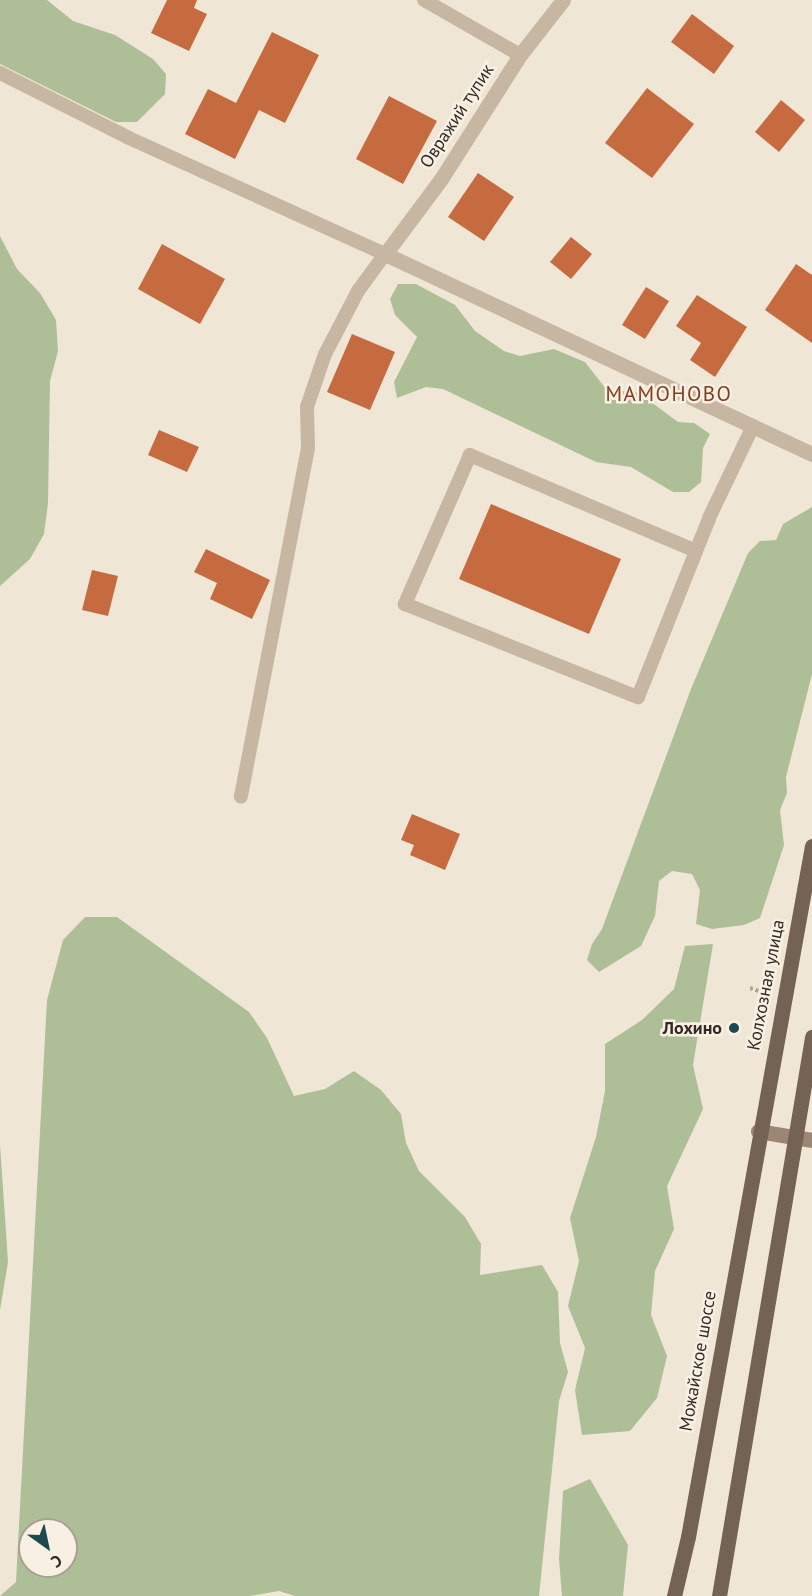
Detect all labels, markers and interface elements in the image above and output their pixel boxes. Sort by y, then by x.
street label: Овражий тупик [415,60,499,172]
district label: МАМОНОВО [606,381,732,407]
street label: Колхозная улица [743,918,789,1052]
place label: Лохино [663,1017,722,1039]
marker: Лохино [727,1021,741,1035]
street label: Можайское шоссе [675,1289,721,1433]
north arrow [18,1518,78,1578]
text: С [48,1551,66,1572]

